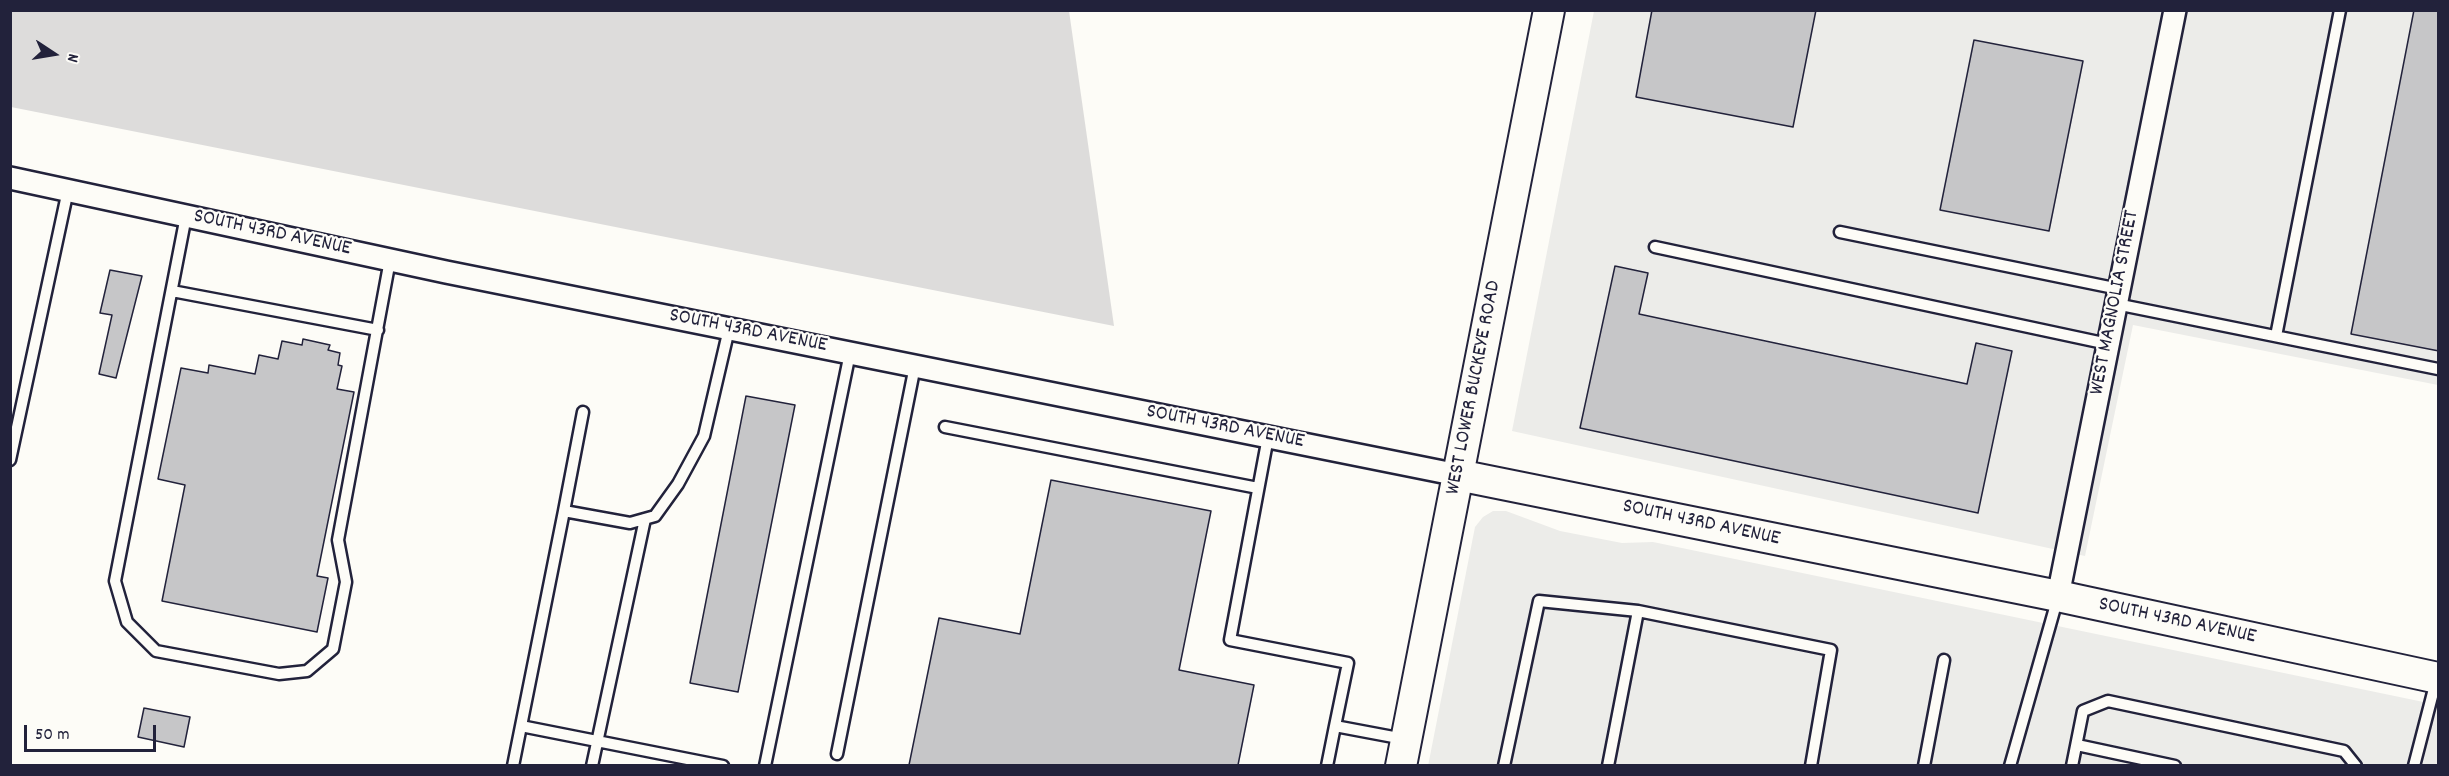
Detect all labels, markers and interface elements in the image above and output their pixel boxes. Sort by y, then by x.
north arrow [24,24,84,84]
text: N [60,52,84,64]
street label: SOUTH 43RD AVENUE [191,205,353,263]
street label: WEST MAGNOLIA STREET [2086,209,2146,397]
street label: WEST LOWER BUCKEYE ROAD [1442,279,1508,497]
street label: SOUTH 43RD AVENUE [667,304,829,360]
street label: SOUTH 43RD AVENUE [1144,400,1306,456]
street label: SOUTH 43RD AVENUE [1620,495,1782,553]
street label: SOUTH 43RD AVENUE [2096,593,2258,651]
scale bar [27,713,159,751]
text: 50 m [35,723,70,748]

